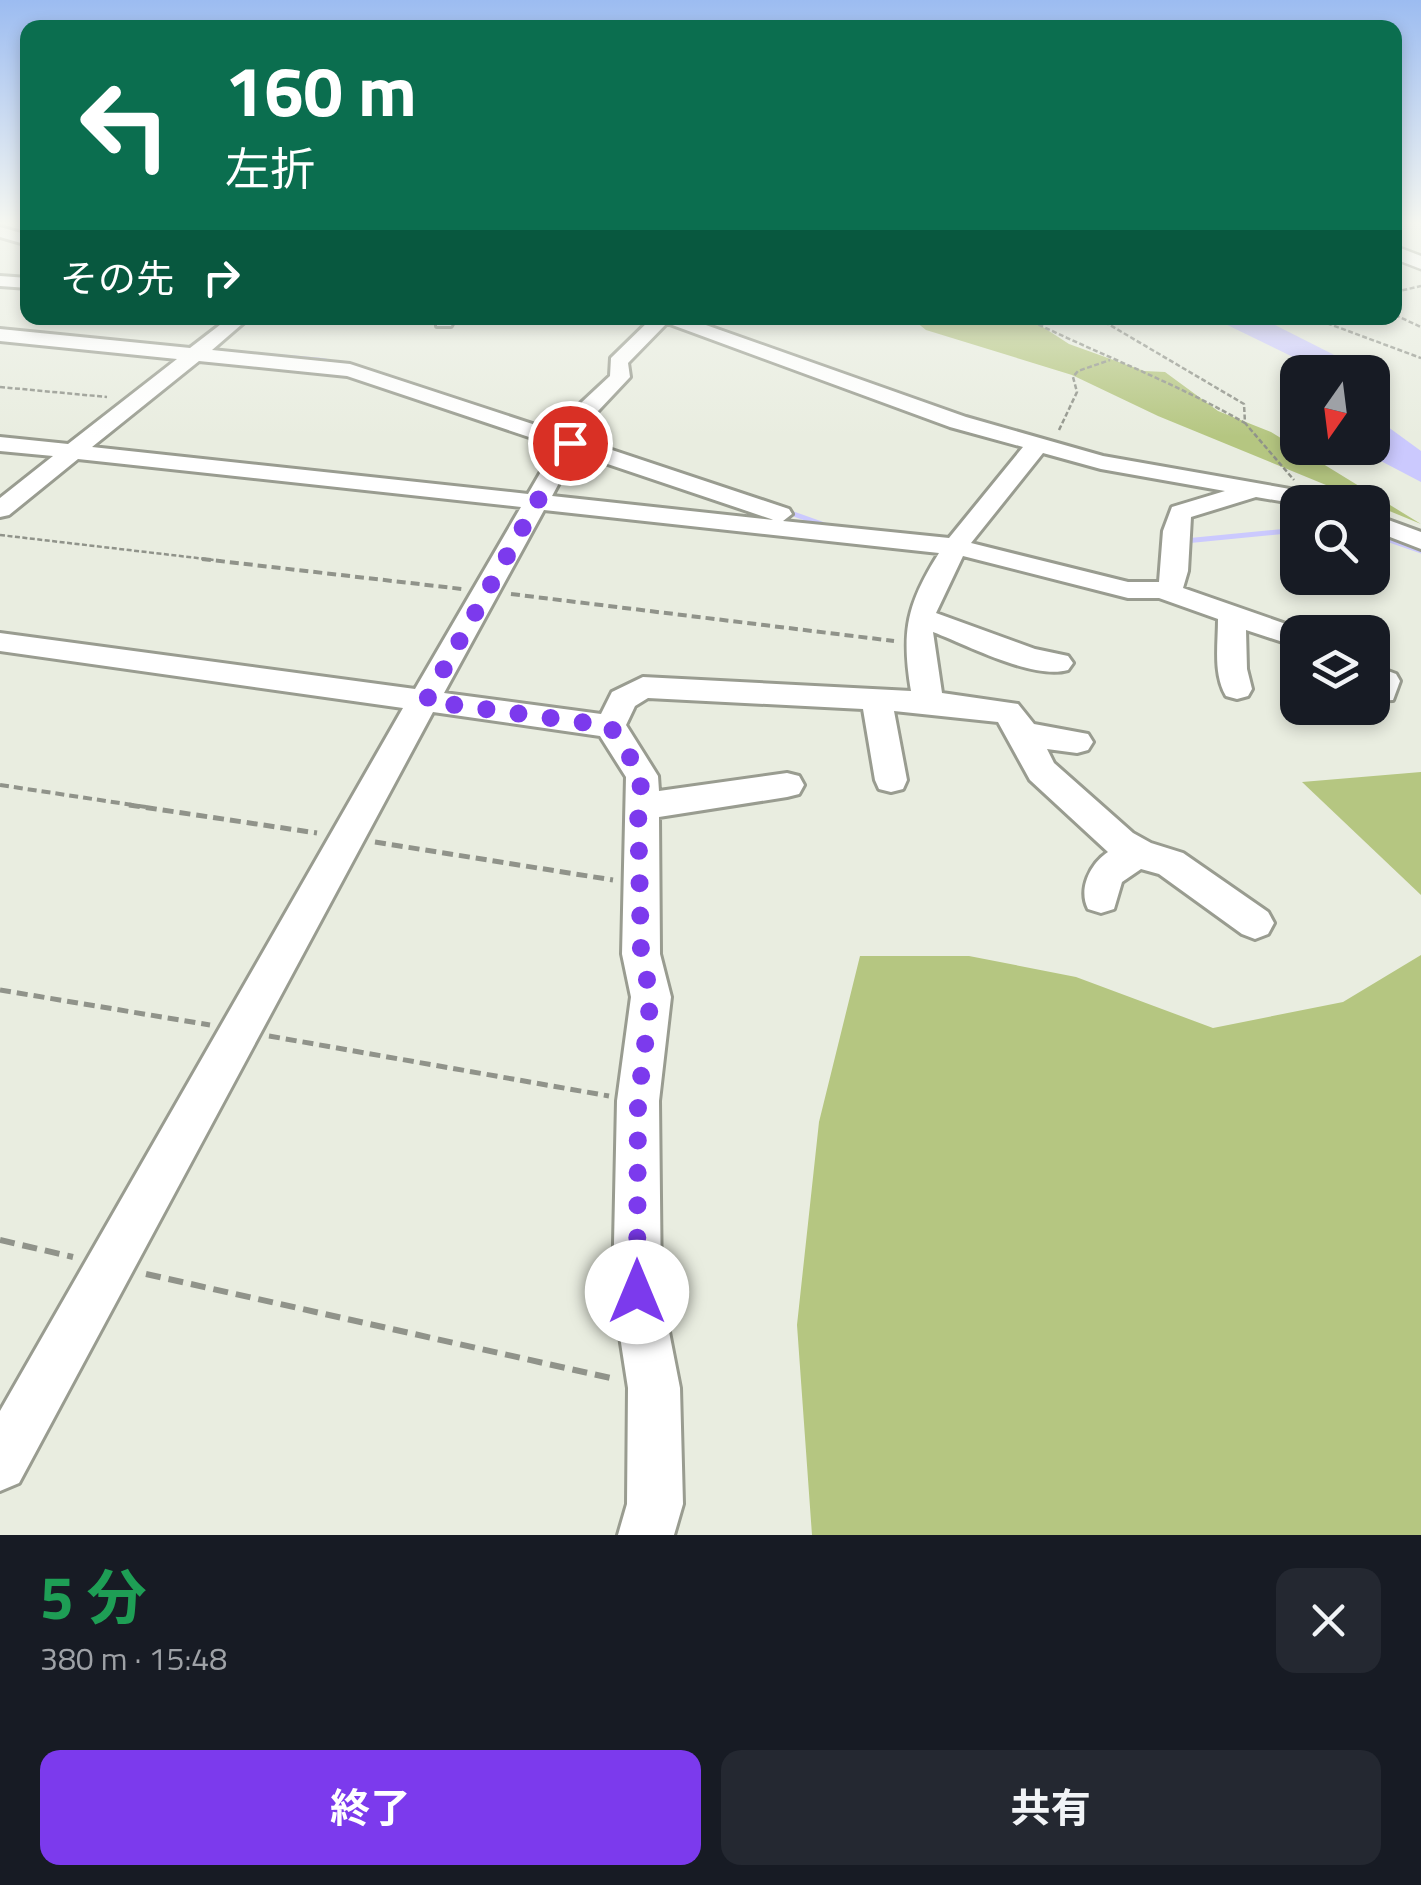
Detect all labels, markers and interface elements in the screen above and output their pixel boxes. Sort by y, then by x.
text: 160 m [225,37,417,143]
icon: left [60,60,190,190]
text: 左折 [225,134,315,202]
text: その先 [60,249,174,307]
icon: right [194,250,249,305]
north arrow [1280,355,1390,465]
map controls [1280,355,1390,725]
pin [528,401,613,486]
icon: arrive [543,416,598,471]
button: search [1280,485,1390,595]
button: layers [1280,615,1390,725]
position arrow [585,1240,689,1344]
text: 5 分 [40,1551,147,1642]
button: close [1276,1568,1381,1673]
text: 380 m · 15:48 [40,1634,227,1682]
button: 終了 [40,1750,701,1865]
button: 共有 [721,1750,1381,1865]

